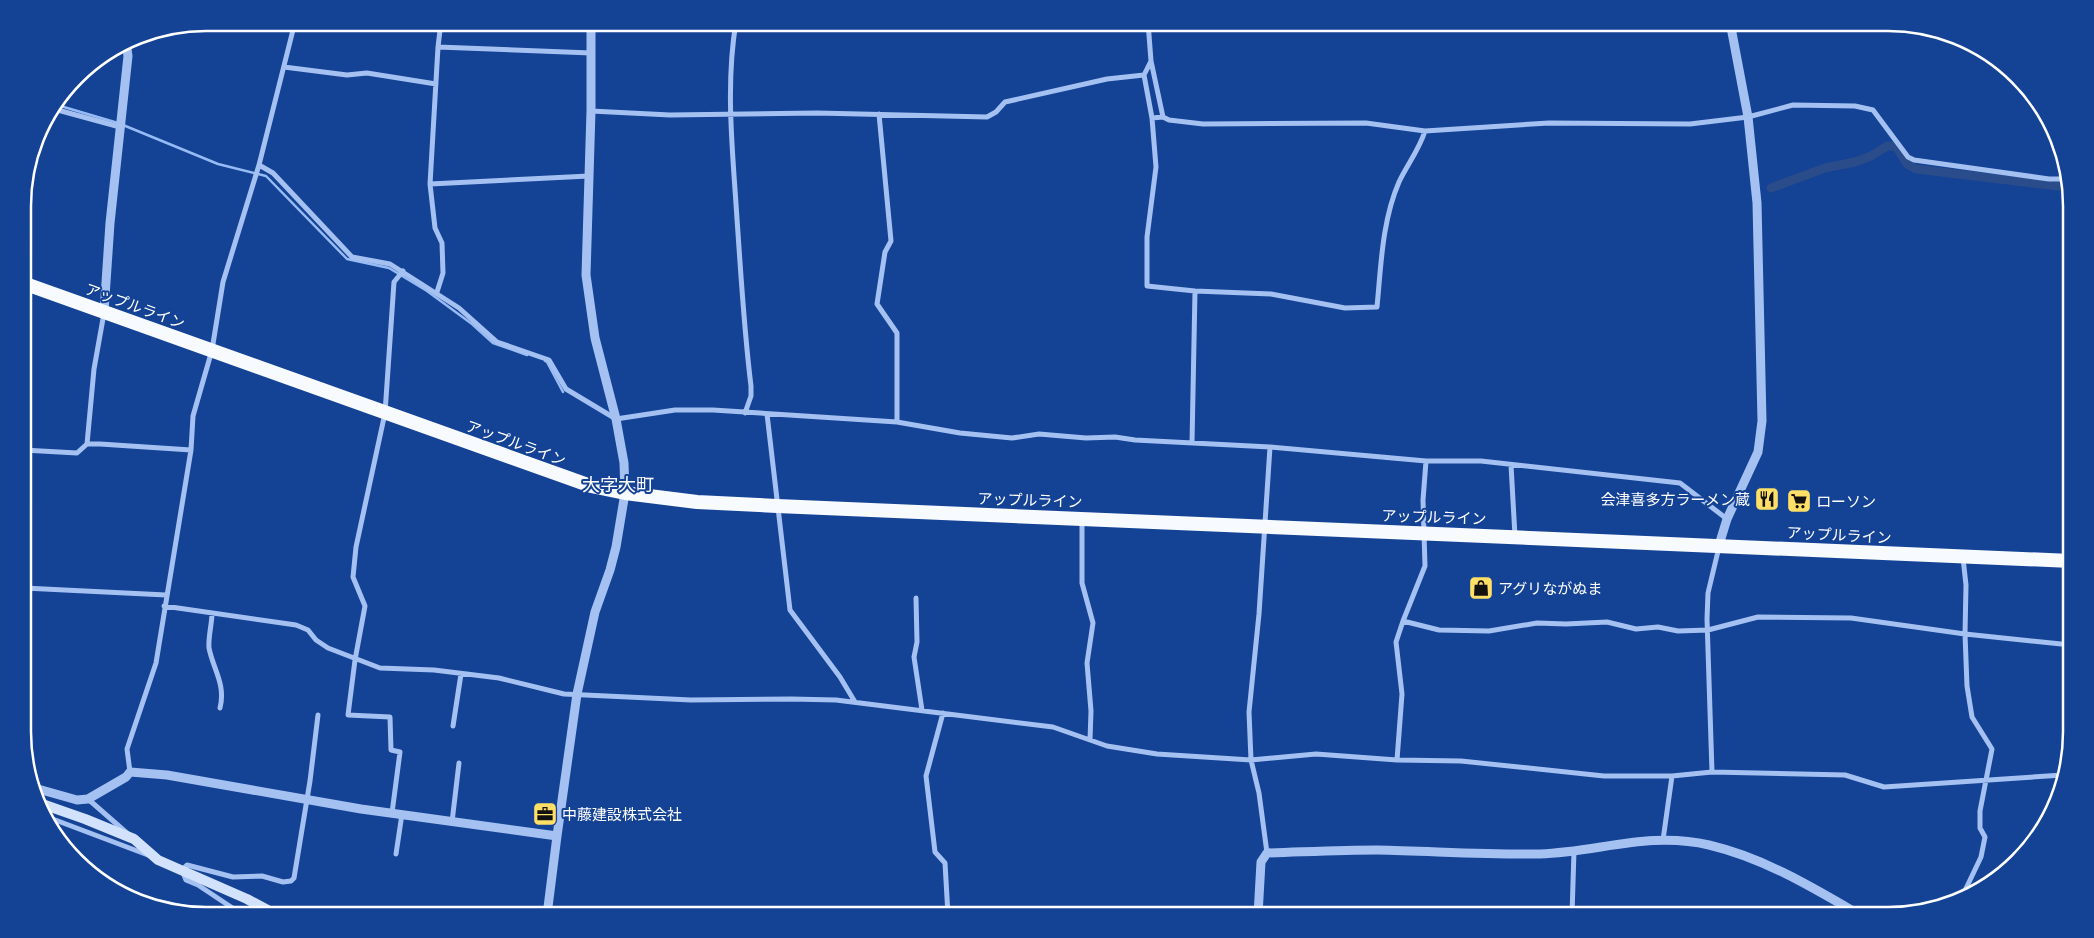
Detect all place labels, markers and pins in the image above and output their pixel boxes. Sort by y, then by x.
restaurant icon: 会津喜多方ラーメン蔵 [1754,486,1780,512]
supermarket icon: ローソン [1786,488,1812,514]
place label: 会津喜多方ラーメン蔵 [1601,491,1750,508]
place label: ローソン [1816,493,1876,510]
shop icon: アグリながぬま [1468,575,1494,601]
place label: アグリながぬま [1498,580,1602,597]
office icon: 中藤建設株式会社 [532,801,558,827]
place label: 中藤建設株式会社 [562,806,682,823]

